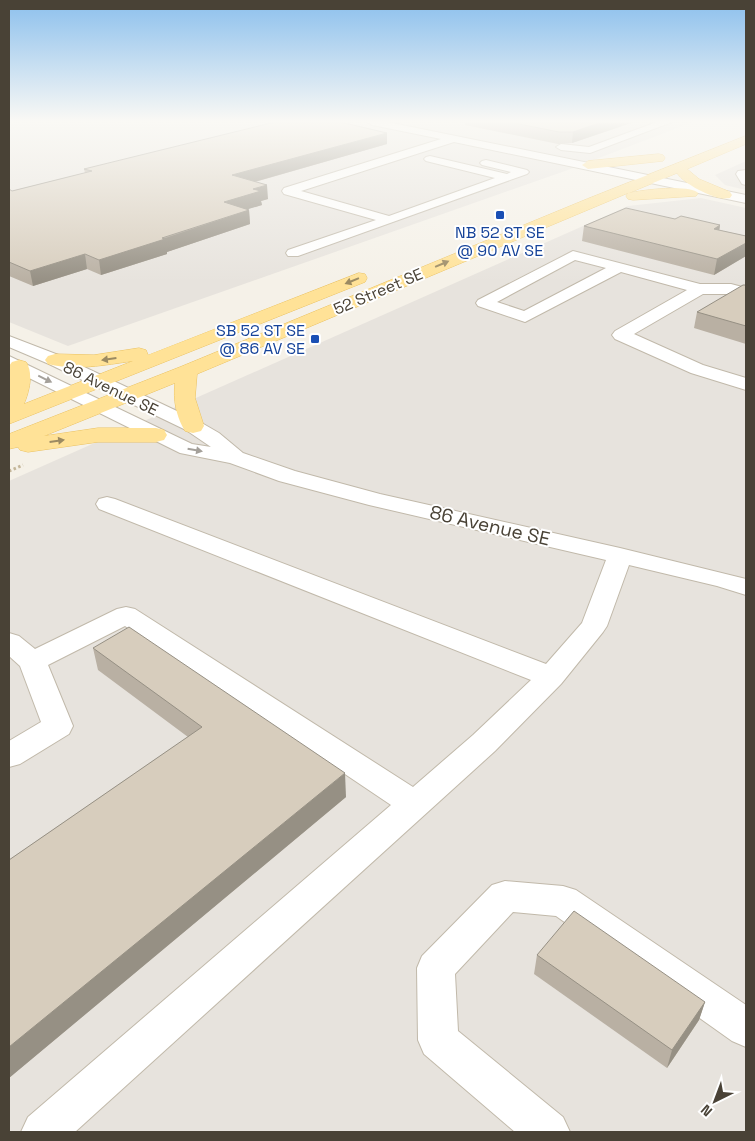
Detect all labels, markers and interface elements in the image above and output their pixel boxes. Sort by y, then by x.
marker: NB 52 ST SE @ 90 AV SE [494,209,506,221]
place label: NB 52 ST SE @ 90 AV SE [455,222,545,261]
one-way arrow [435,260,449,268]
street label: 52 Street SE [330,263,426,320]
one-way arrow [345,278,360,285]
place label: SB 52 ST SE @ 86 AV SE [216,320,305,359]
marker: SB 52 ST SE @ 86 AV SE [309,333,321,345]
one-way arrow [101,355,117,363]
street label: 86 Avenue SE [60,356,162,420]
one-way arrow [38,375,53,383]
one-way arrow [49,437,65,445]
one-way arrow [187,446,203,454]
street label: 86 Avenue SE [427,500,552,551]
north arrow [690,1076,740,1126]
text: N [697,1101,716,1120]

